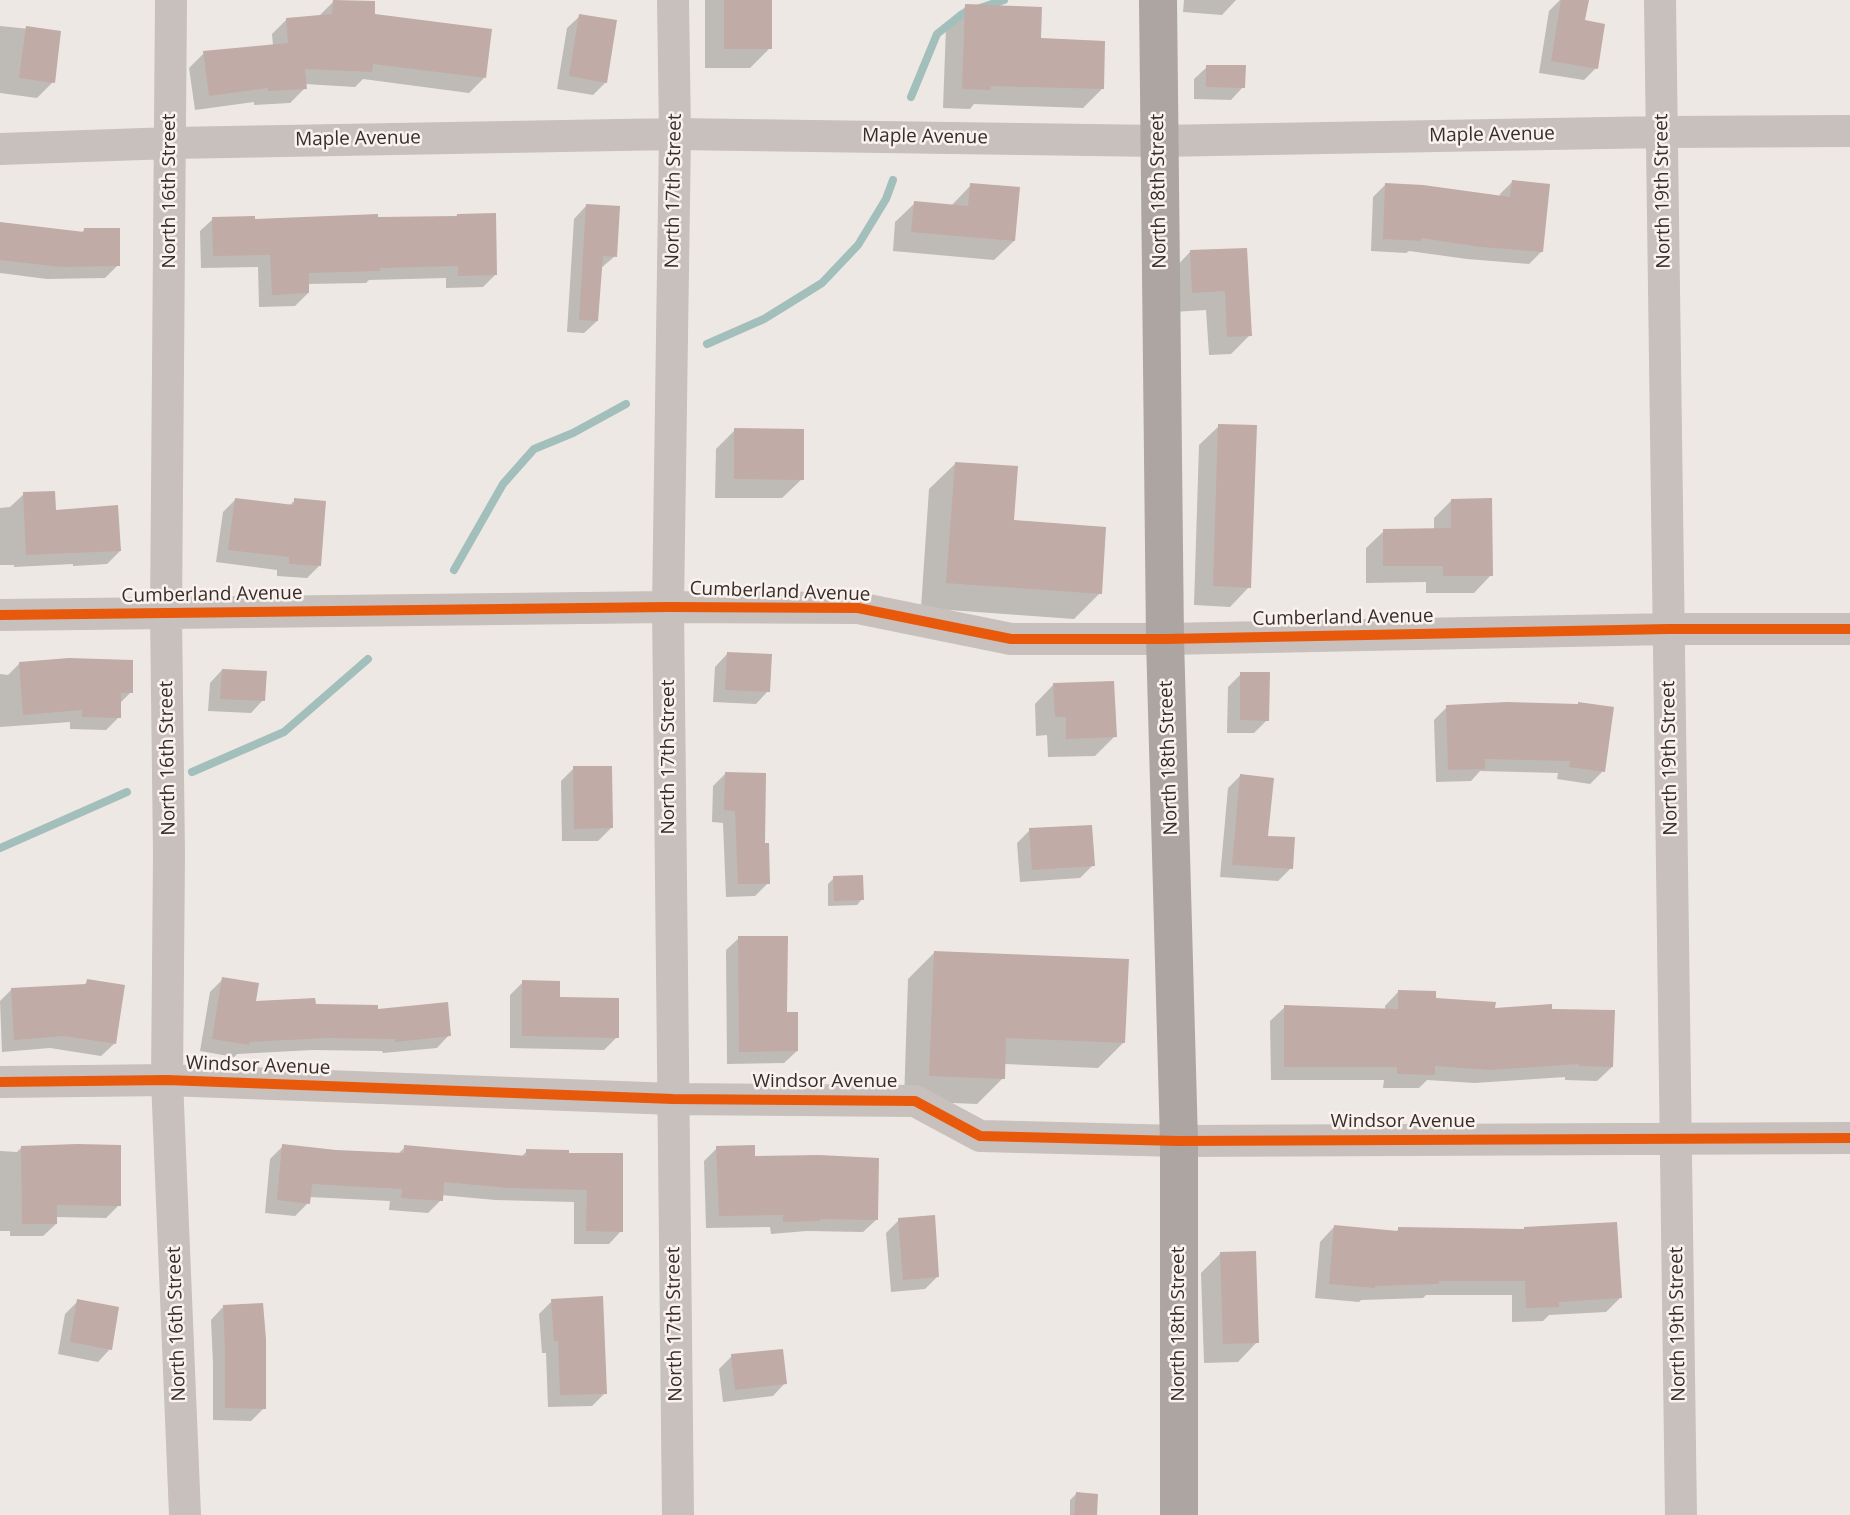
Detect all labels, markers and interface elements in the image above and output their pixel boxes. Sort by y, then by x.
street label: North 16th Street [159,113,181,269]
street label: North 17th Street [661,113,687,269]
street label: North 18th Street [1146,113,1172,269]
street label: North 19th Street [1650,113,1676,269]
street label: Maple Avenue [1429,123,1555,147]
street label: Maple Avenue [862,125,988,149]
street label: Maple Avenue [295,127,421,151]
street label: Cumberland Avenue [689,577,871,607]
street label: Cumberland Avenue [121,582,303,608]
street label: Cumberland Avenue [1252,605,1434,631]
street label: North 17th Street [658,679,680,835]
street label: North 16th Street [155,680,181,836]
street label: North 18th Street [1155,680,1183,836]
street label: North 19th Street [1657,680,1683,836]
street label: Windsor Avenue [185,1052,331,1080]
street label: Windsor Avenue [753,1071,897,1093]
street label: Windsor Avenue [1331,1111,1475,1133]
street label: North 16th Street [163,1246,191,1402]
street label: North 17th Street [662,1246,688,1402]
street label: North 18th Street [1168,1246,1190,1402]
street label: North 19th Street [1665,1246,1691,1402]

